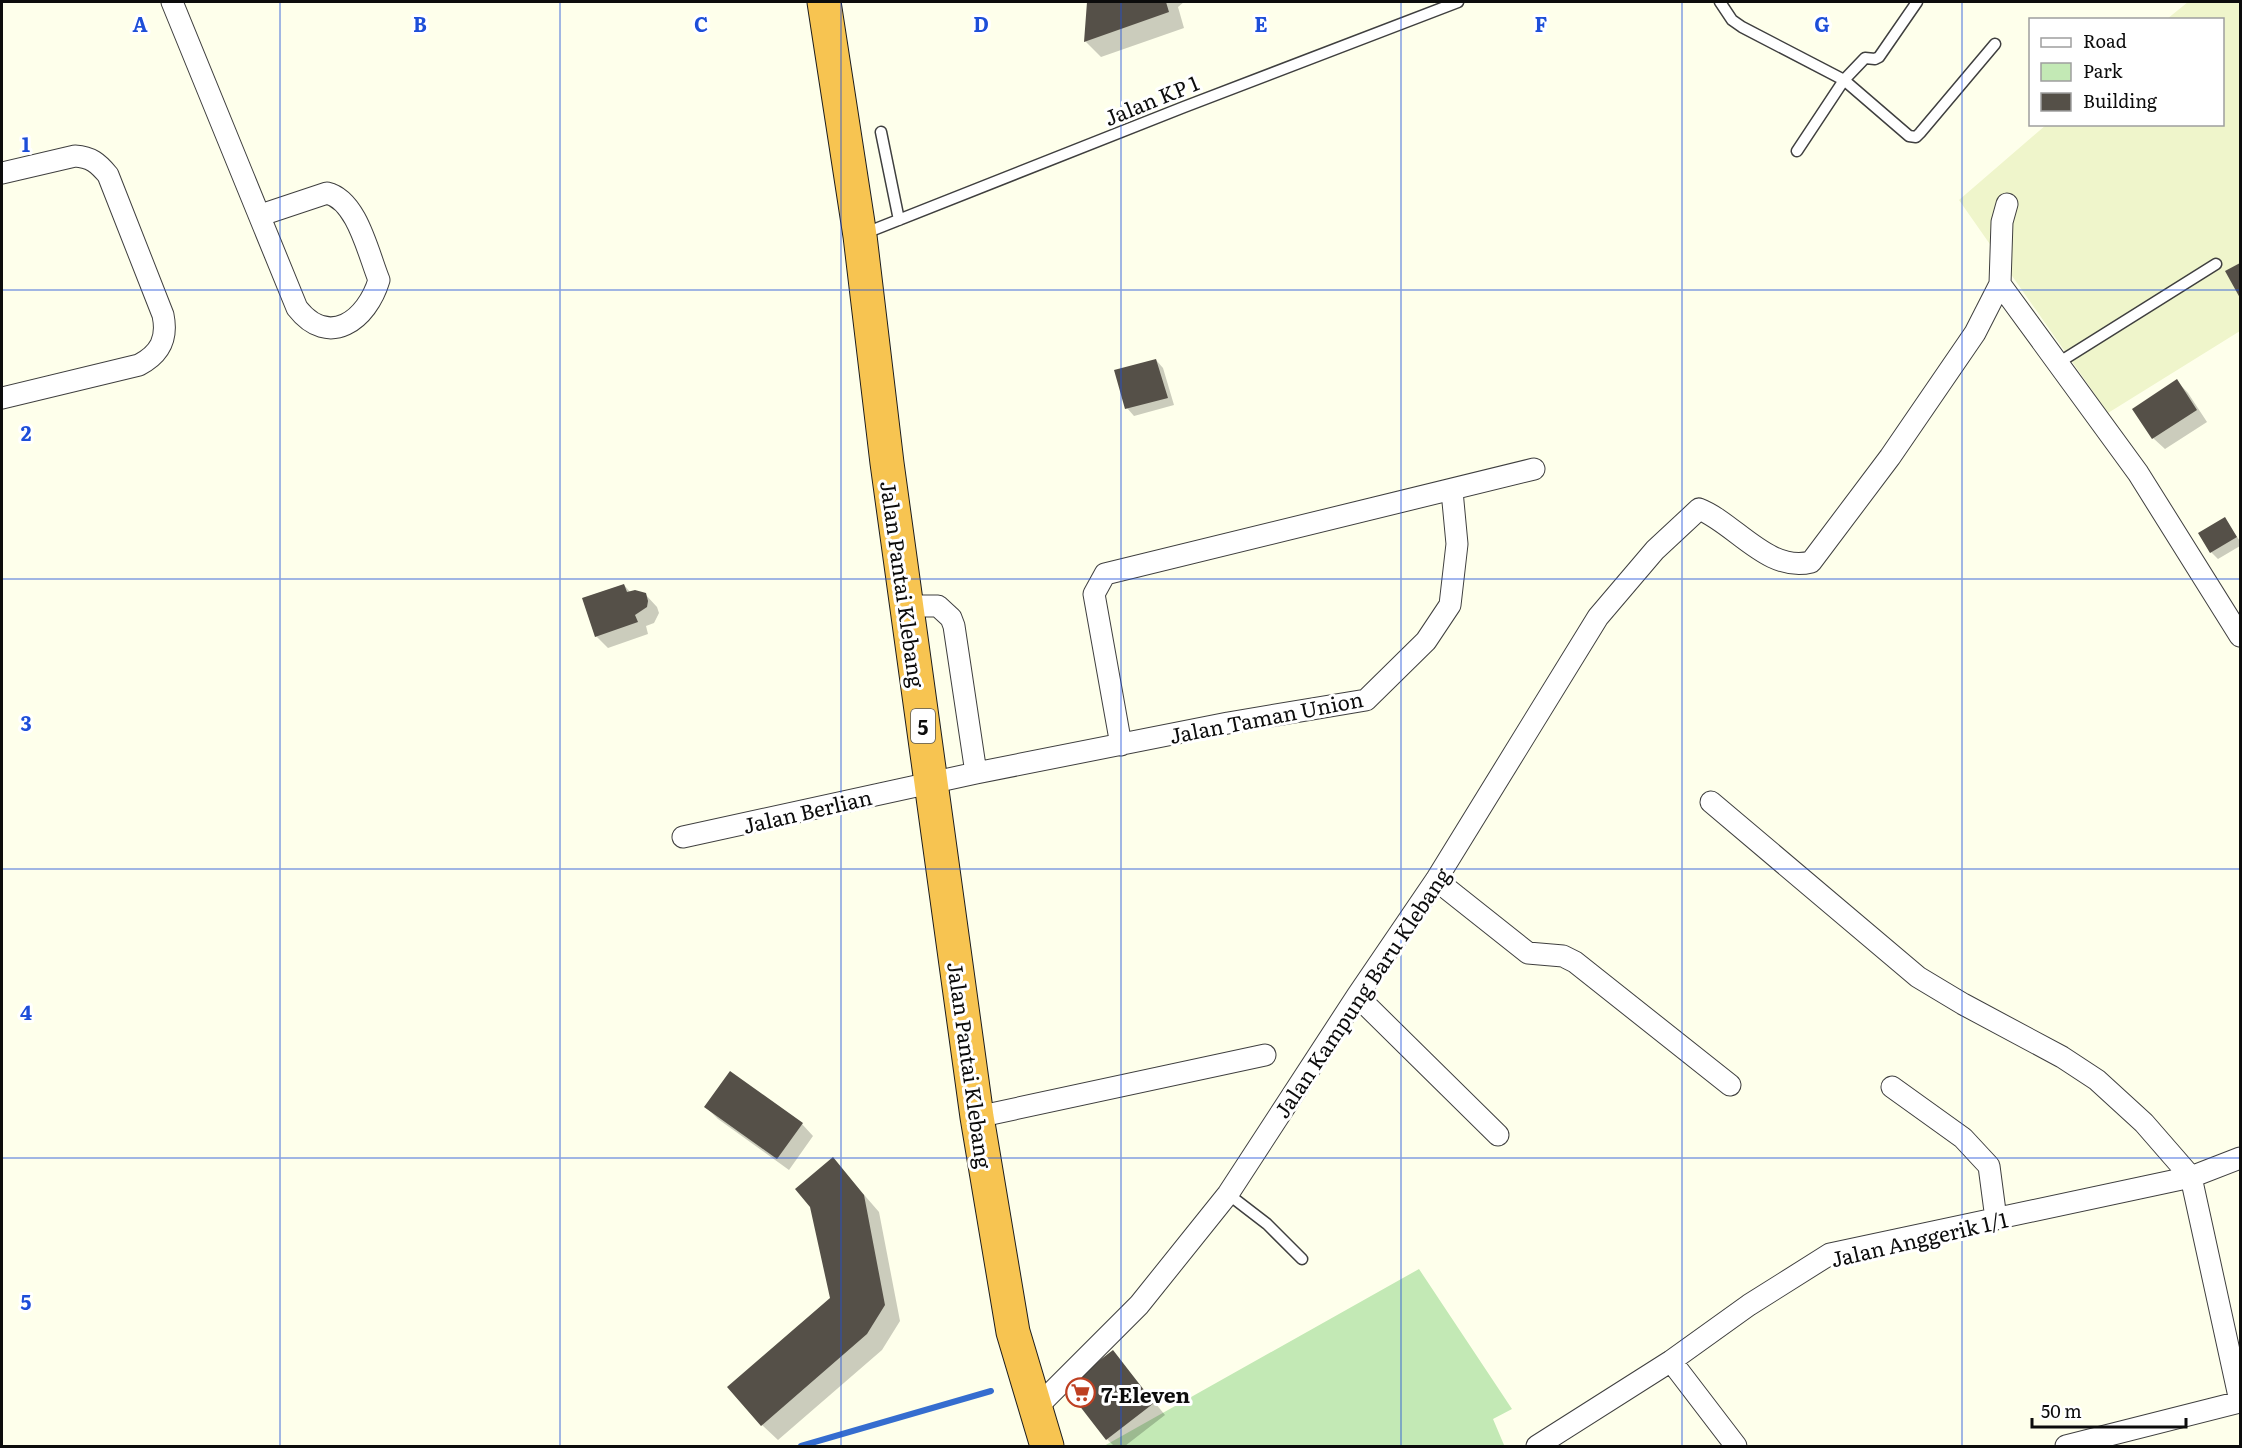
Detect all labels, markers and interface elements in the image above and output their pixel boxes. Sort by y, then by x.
text: A [132,8,148,38]
text: B [413,8,427,38]
text: C [694,8,708,38]
text: D [973,8,989,38]
text: E [1254,8,1268,38]
text: F [1535,8,1548,38]
text: G [1814,8,1830,38]
legend [2029,18,2224,126]
text: Road [2083,27,2127,54]
text: Park [2083,57,2124,84]
street label: Jalan KP 1 [1099,66,1203,132]
text: Building [2083,87,2158,114]
text: 1 [22,128,30,158]
text: 2 [21,417,32,447]
street label: Jalan Pantai Klebang [874,479,934,690]
street label: Jalan Taman Union [1167,682,1366,750]
text: 3 [20,707,32,737]
road number: 5 [911,709,935,743]
street label: Jalan Berlian [739,780,875,840]
street label: Jalan Kampung Baru Klebang [1265,860,1457,1123]
street label: Jalan Pantai Klebang [941,960,1001,1171]
text: 4 [20,996,32,1026]
street label: Jalan Anggerik 1/1 [1827,1202,2011,1273]
text: 5 [21,1286,32,1316]
supermarket icon: 7-Eleven [1064,1377,1096,1409]
place label: 7-Eleven [1101,1378,1190,1409]
scale bar [2032,1391,2186,1429]
text: 50 m [2041,1397,2082,1424]

